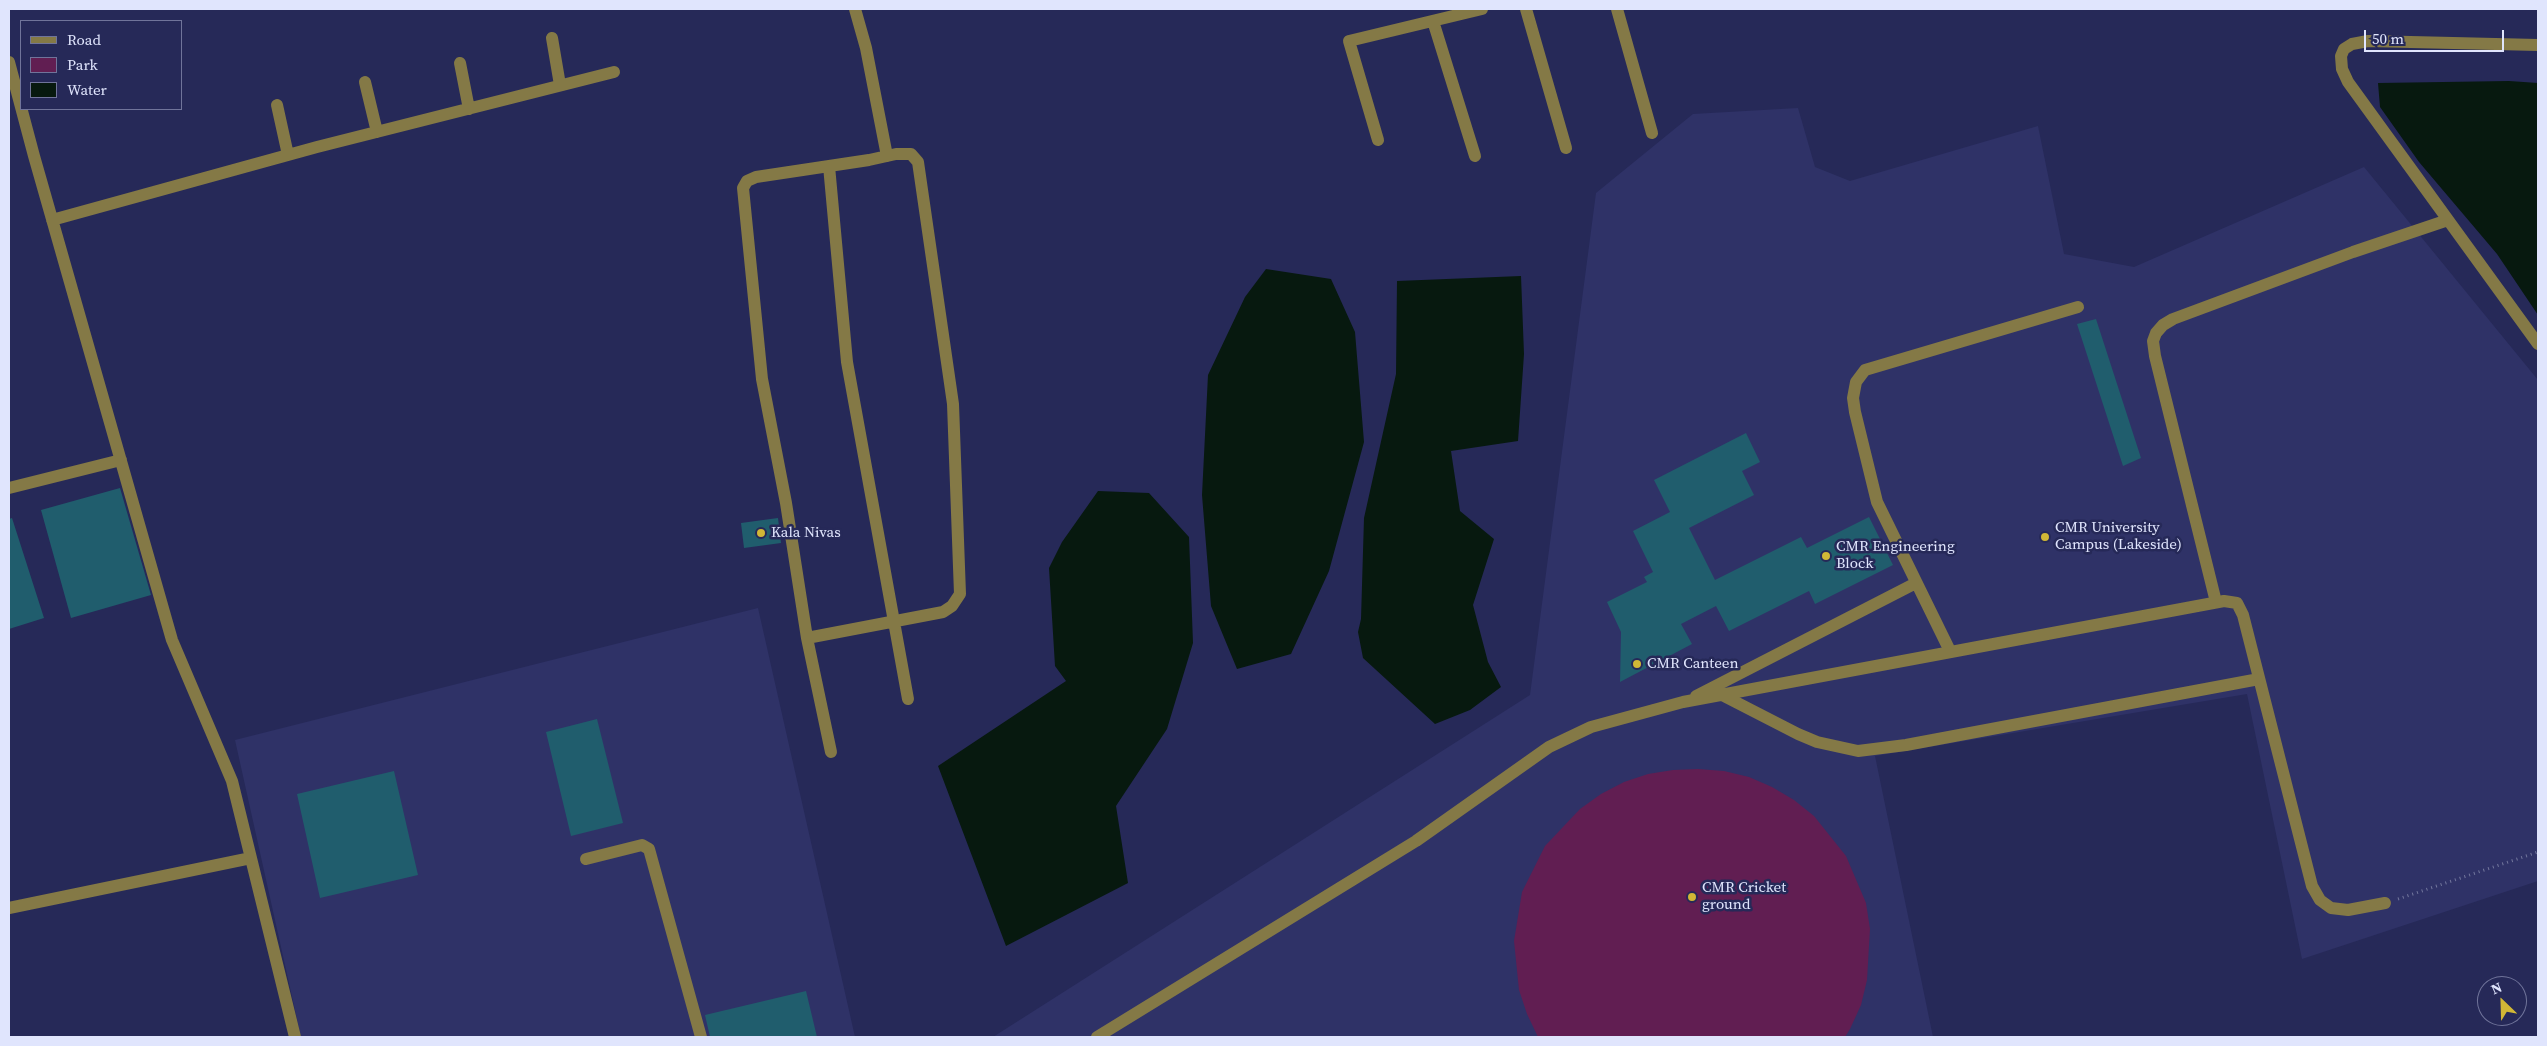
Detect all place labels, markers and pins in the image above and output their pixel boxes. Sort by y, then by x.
place label: CMR University Campus (Lakeside) [2055,519,2182,554]
place label: Kala Nivas [771,524,841,542]
marker: Kala Nivas [755,527,767,539]
marker: CMR University Campus (Lakeside) [2039,531,2051,543]
place label: CMR Engineering Block [1836,538,1955,573]
marker: CMR Engineering Block [1820,550,1832,562]
place label: CMR Canteen [1647,655,1739,673]
marker: CMR Canteen [1631,658,1643,670]
place label: CMR Cricket ground [1702,879,1786,914]
marker: CMR Cricket ground [1686,891,1698,903]

